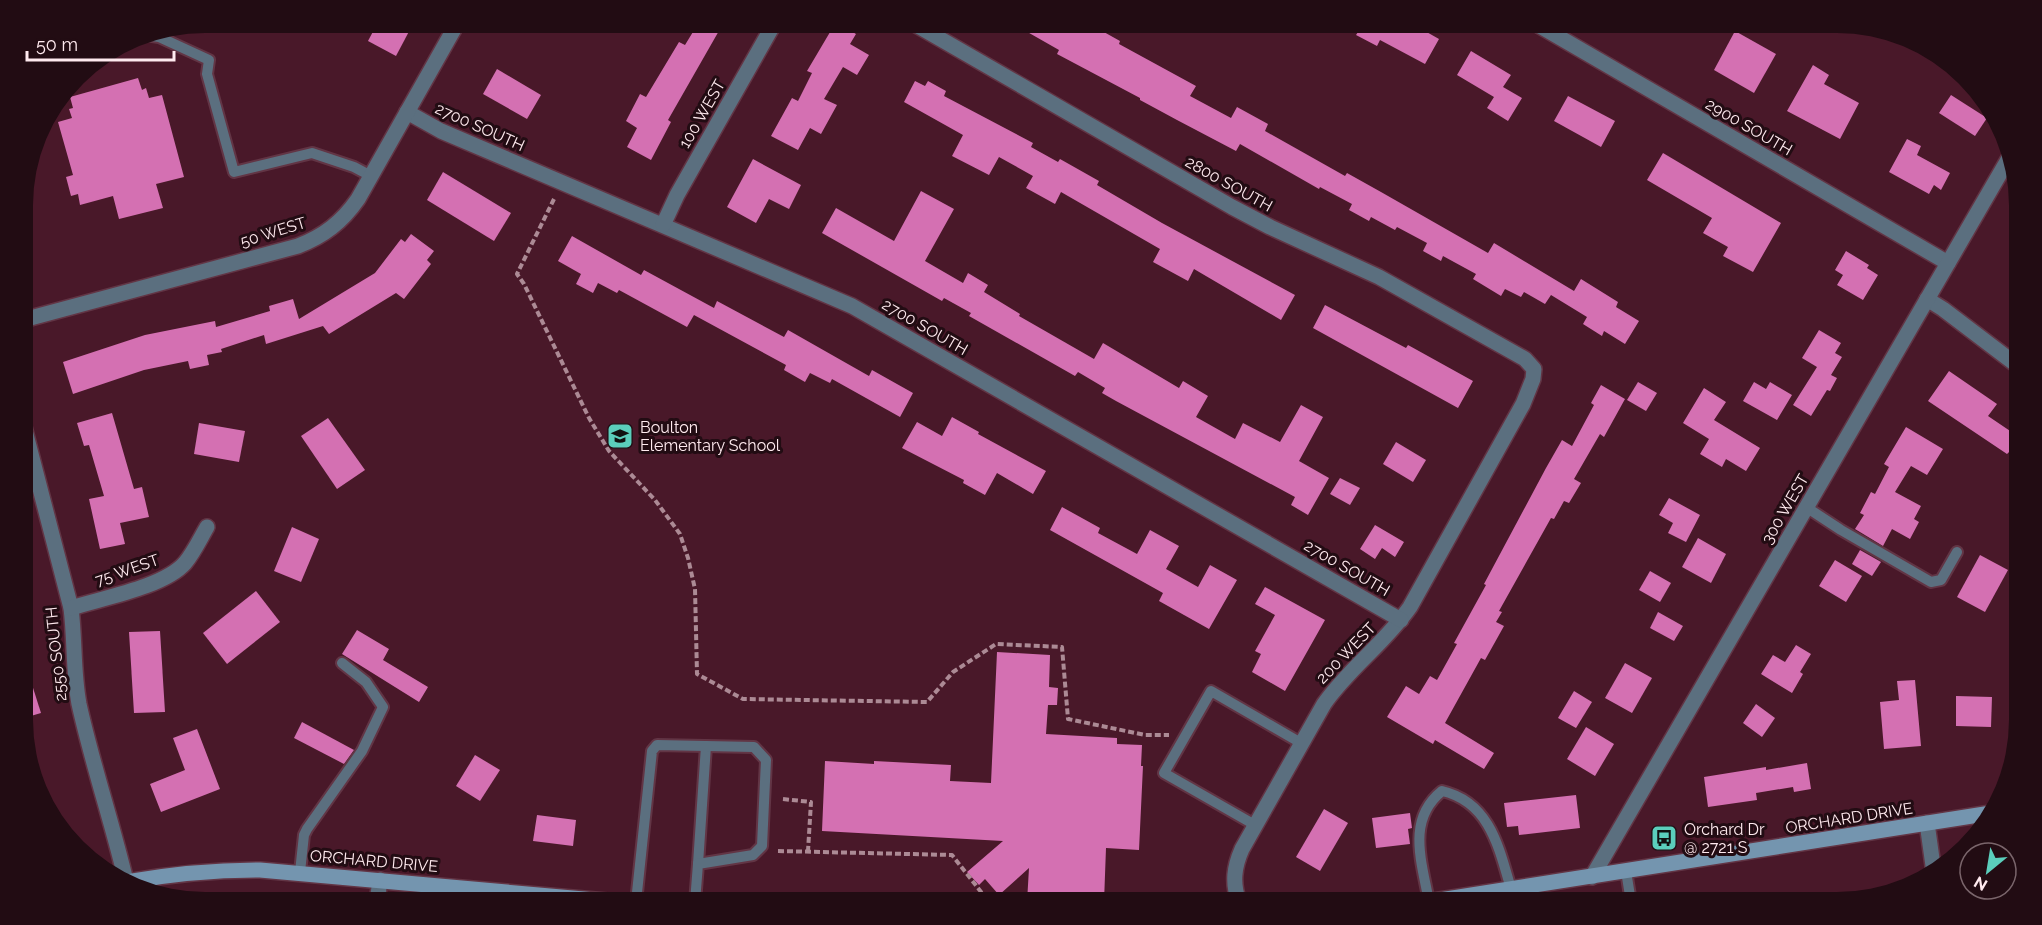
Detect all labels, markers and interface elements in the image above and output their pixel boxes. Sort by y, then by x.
scale bar [27,24,174,62]
text: 50 m [36,34,78,55]
street label: 100 WEST [675,76,729,152]
street label: 2900 SOUTH [1702,95,1796,159]
street label: 2700 SOUTH [432,99,528,155]
street label: 2800 SOUTH [1182,152,1276,216]
street label: 50 WEST [238,213,308,251]
street label: 2700 SOUTH [879,295,971,359]
place label: Boulton Elementary School [640,418,781,455]
school or university icon: Boulton Elementary School [605,421,635,451]
street label: 300 WEST [1757,470,1813,547]
street label: 2700 SOUTH [1301,536,1393,600]
street label: 75 WEST [93,550,162,590]
street label: 2550 SOUTH [42,606,70,702]
street label: 200 WEST [1312,618,1380,687]
street label: ORCHARD DRIVE [1784,799,1914,837]
place label: Orchard Dr @ 2721 S [1684,820,1765,857]
bus stop icon: Orchard Dr @ 2721 S [1649,823,1679,853]
north arrow [1958,841,2018,901]
street label: ORCHARD DRIVE [309,846,439,876]
text: N [1971,872,1991,895]

